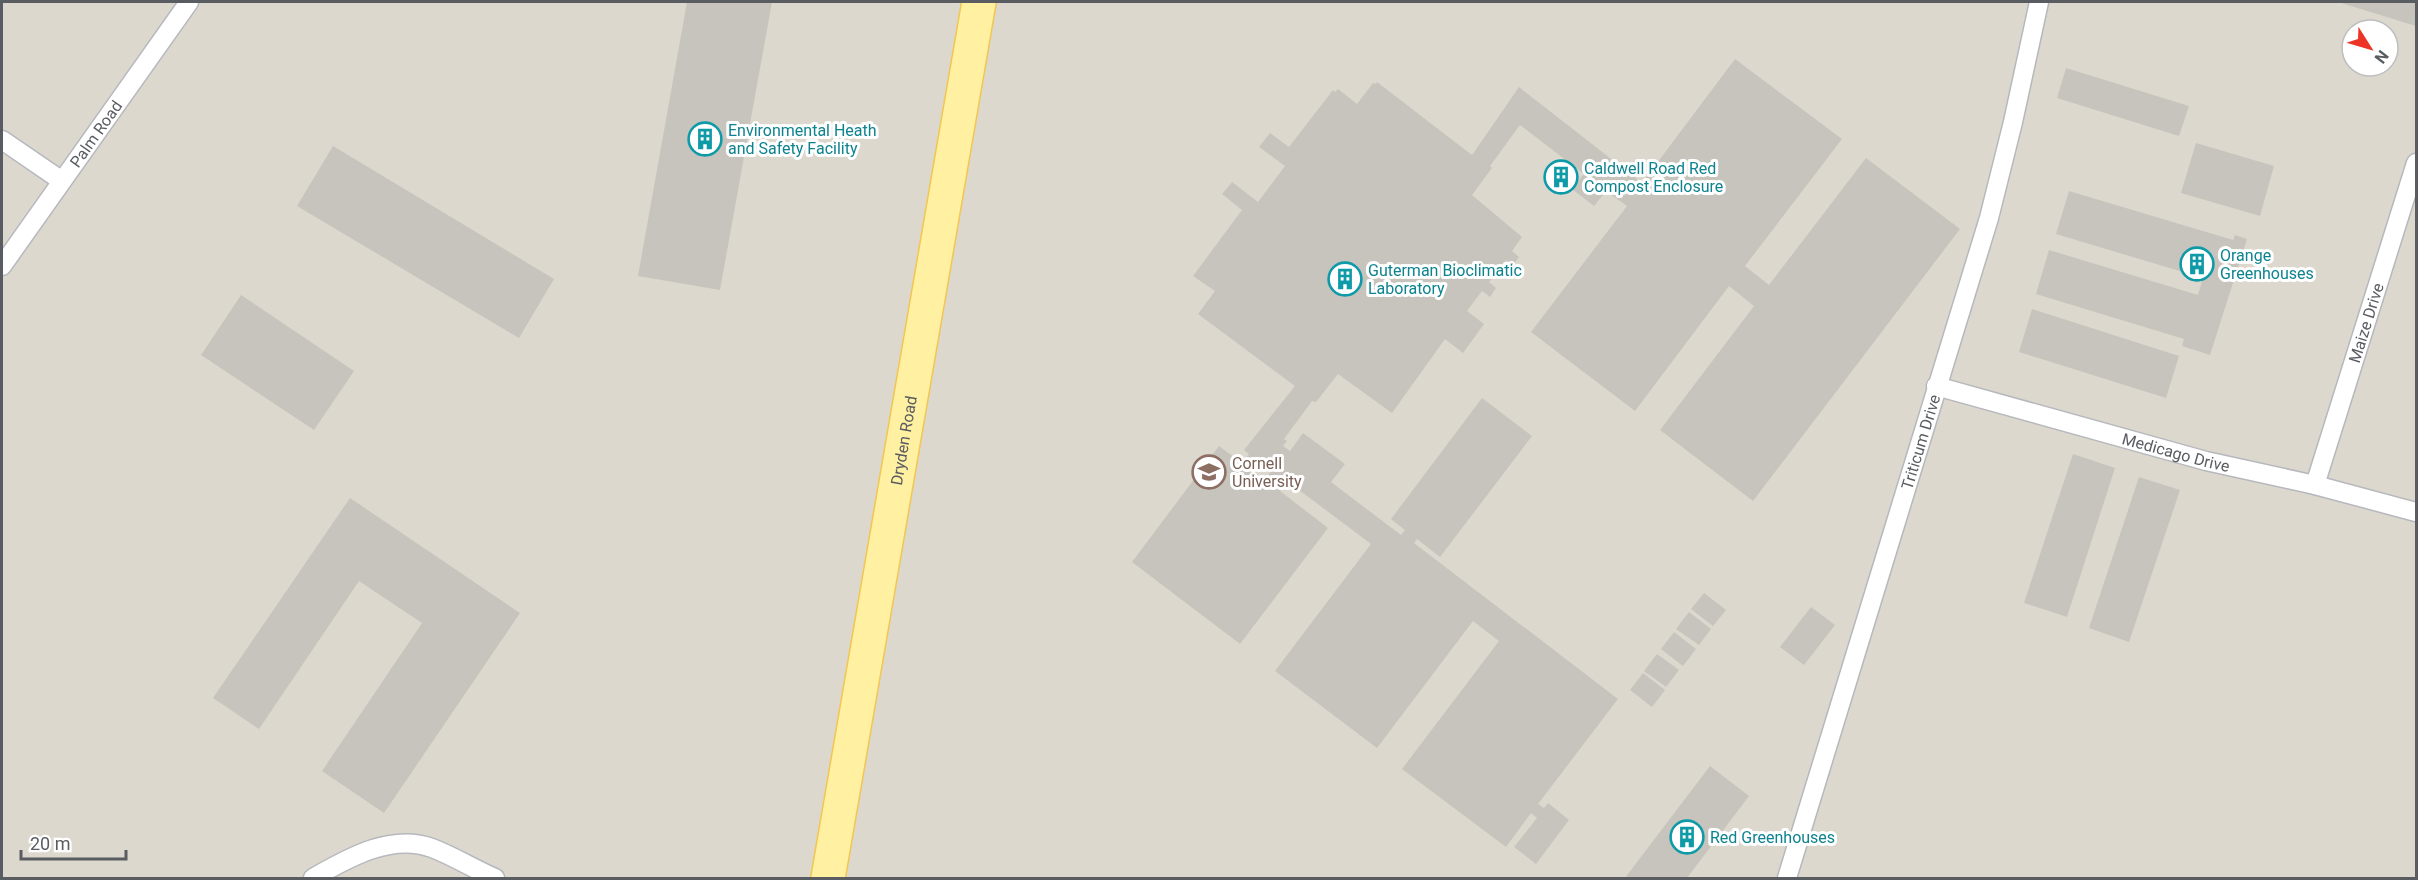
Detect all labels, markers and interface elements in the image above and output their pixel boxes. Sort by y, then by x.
north arrow [2340,18,2400,78]
text: N [2371,46,2393,67]
street label: Palm Road [66,97,126,171]
building icon: Environmental Heath and Safety Facility [687,121,723,157]
place label: Environmental Heath and Safety Facility [728,121,877,158]
building icon: Caldwell Road Red Compost Enclosure [1543,159,1579,195]
place label: Caldwell Road Red Compost Enclosure [1584,159,1723,196]
building icon: Orange Greenhouses [2179,246,2215,282]
place label: Orange Greenhouses [2220,246,2314,283]
building icon: Guterman Bioclimatic Laboratory [1327,261,1363,297]
place label: Guterman Bioclimatic Laboratory [1368,261,1522,298]
street label: Maize Drive [2345,281,2388,365]
street label: Triticum Drive [1897,392,1944,492]
street label: Dryden Road [887,394,921,487]
street label: Medicago Drive [2120,429,2231,476]
school or university icon: Cornell University [1191,454,1227,490]
place label: Cornell University [1232,454,1302,491]
building icon: Red Greenhouses [1669,819,1705,855]
scale bar [21,823,126,861]
place label: Red Greenhouses [1710,828,1835,847]
text: 20 m [30,833,70,854]

